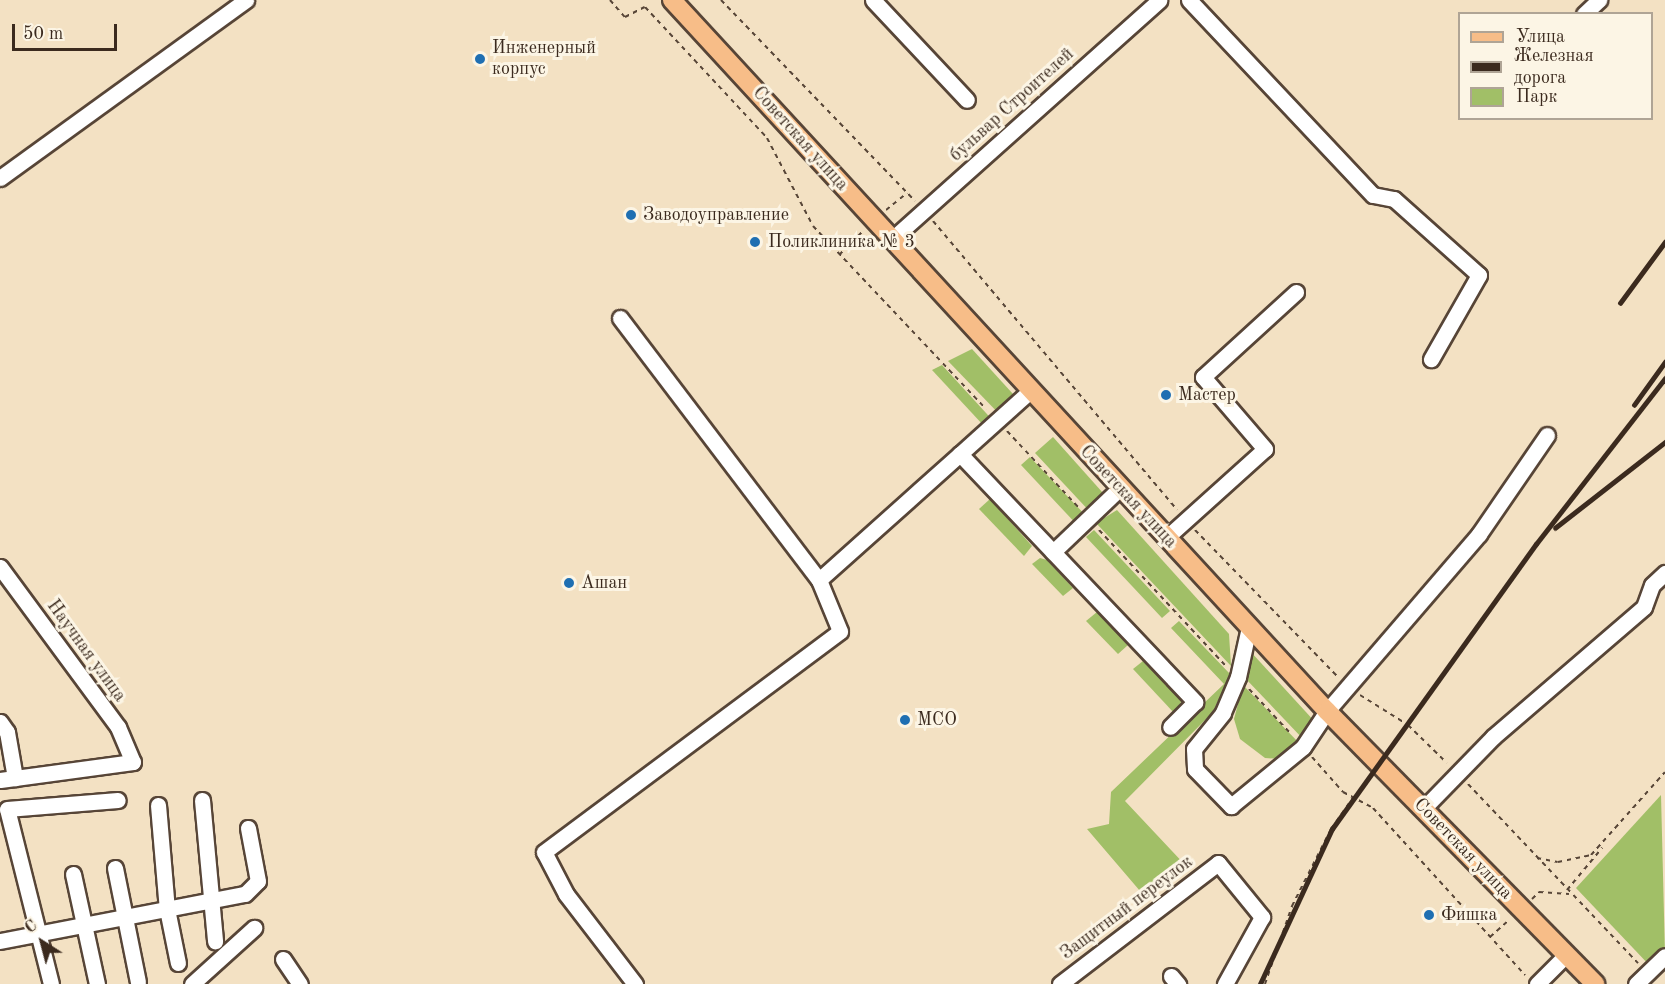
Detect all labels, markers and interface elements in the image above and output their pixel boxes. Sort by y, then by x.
scale bar [15,12,120,50]
legend [1458,12,1653,120]
text: 50 m [23,25,63,43]
text: Улица [1516,28,1565,46]
place label: Инженерный корпус [492,38,596,80]
street label: бульвар Строителей [946,44,1078,166]
text: Железная дорога [1514,47,1594,87]
marker: Инженерный корпус [473,52,487,66]
street label: Советская улица [748,82,852,196]
text: Парк [1516,88,1557,106]
place label: Заводоуправление [643,204,789,226]
marker: Заводоуправление [624,208,638,222]
place label: Поликлиника № 3 [768,231,915,253]
marker: Поликлиника № 3 [746,233,764,251]
place label: Мастер [1178,384,1236,406]
marker: Мастер [1159,388,1173,402]
street label: Советская улица [1075,441,1181,553]
place label: Ашан [581,572,627,594]
marker: Ашан [562,576,576,590]
street label: Научная улица [42,596,130,706]
place label: МСО [917,709,957,731]
marker: МСО [898,713,912,727]
street label: Советская улица [1409,794,1517,904]
street label: Защитный переулок [1057,851,1197,965]
place label: Фишка [1441,904,1497,926]
marker: Фишка [1422,908,1436,922]
north arrow [12,912,72,972]
text: С [22,918,40,937]

